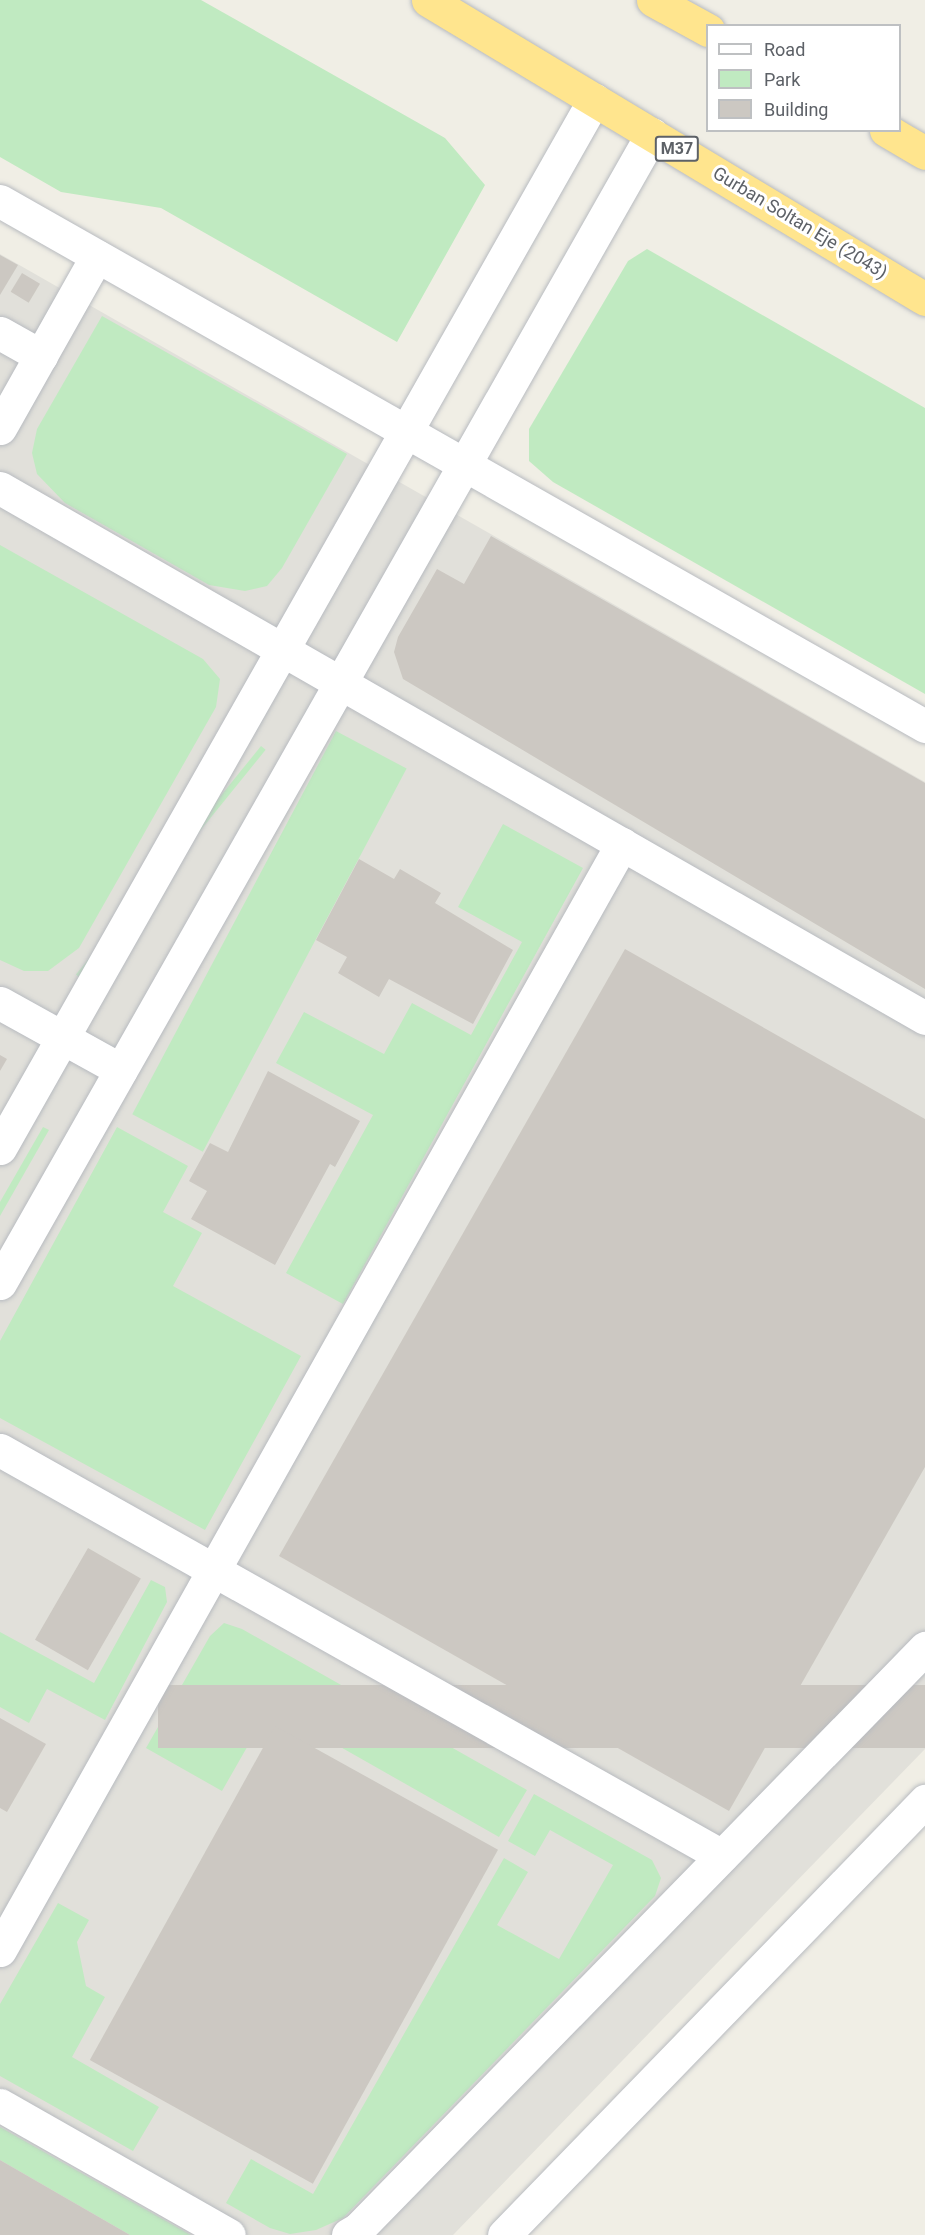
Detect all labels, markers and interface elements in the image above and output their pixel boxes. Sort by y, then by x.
legend [706,24,901,132]
text: Road [764,39,805,60]
text: Park [764,69,800,90]
text: Building [764,99,828,120]
road number: M37 [654,136,700,162]
street label: Gurban Soltan Eje (2043) [709,162,891,284]

